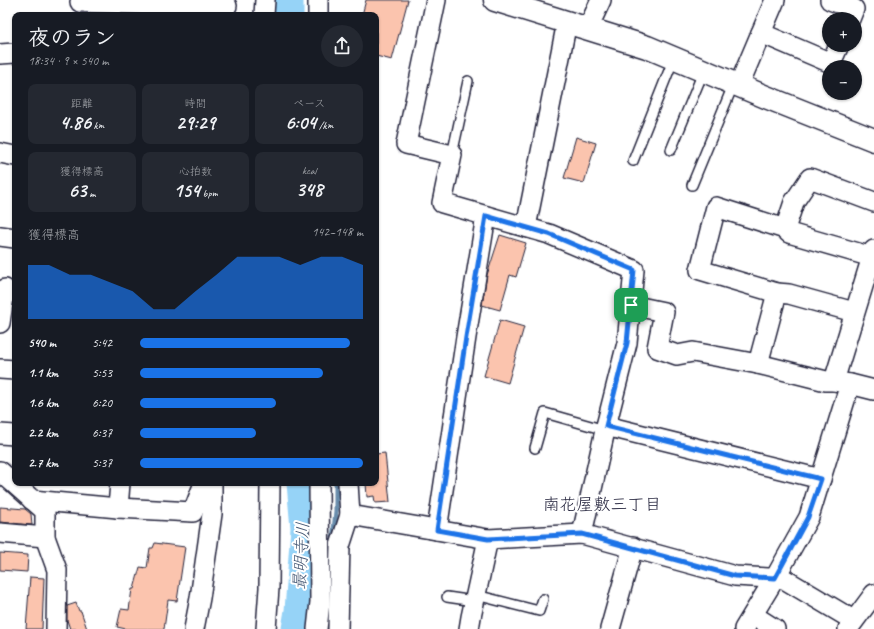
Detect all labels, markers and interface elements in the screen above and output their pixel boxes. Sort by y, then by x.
map controls [822,12,862,100]
button: + [822,12,862,52]
text: 夜のラン [28,24,116,52]
button: share [321,25,363,67]
text: 18:34 · 9 × 540 m [28,53,109,69]
button: − [822,60,862,100]
text: 距離 [71,96,93,110]
text: 時間 [184,96,206,110]
text: ペース [293,96,325,110]
text: 4.86 [59,110,91,135]
text: 29:29 [176,110,215,135]
text: 6:04 [285,110,316,135]
text: km [91,118,104,132]
text: /km [316,118,333,132]
text: kcal [302,163,316,177]
text: 獲得標高 [60,164,104,178]
text: 心拍数 [179,164,212,178]
text: 348 [296,177,323,202]
text: 63 [68,178,87,203]
text: 154 [173,178,200,203]
text: m [87,186,95,200]
text: bpm [200,186,218,200]
text: 142–148 m [312,224,363,240]
text: 獲得標高 [28,227,80,243]
pin [614,288,648,322]
icon: arrive [620,294,642,316]
text: 540 m [28,335,56,351]
text: 5:42 [92,335,112,351]
text: 1.1 km [28,365,58,381]
text: 5:53 [92,365,112,381]
text: 1.6 km [28,395,59,411]
text: 6:20 [92,395,112,411]
text: 2.2 km [28,425,58,441]
text: 6:37 [92,425,112,441]
text: 2.7 km [28,455,58,471]
text: 5:37 [92,455,112,471]
district label: 南花屋敷三丁目 [543,494,662,515]
water label: 最明寺川 [289,521,313,591]

